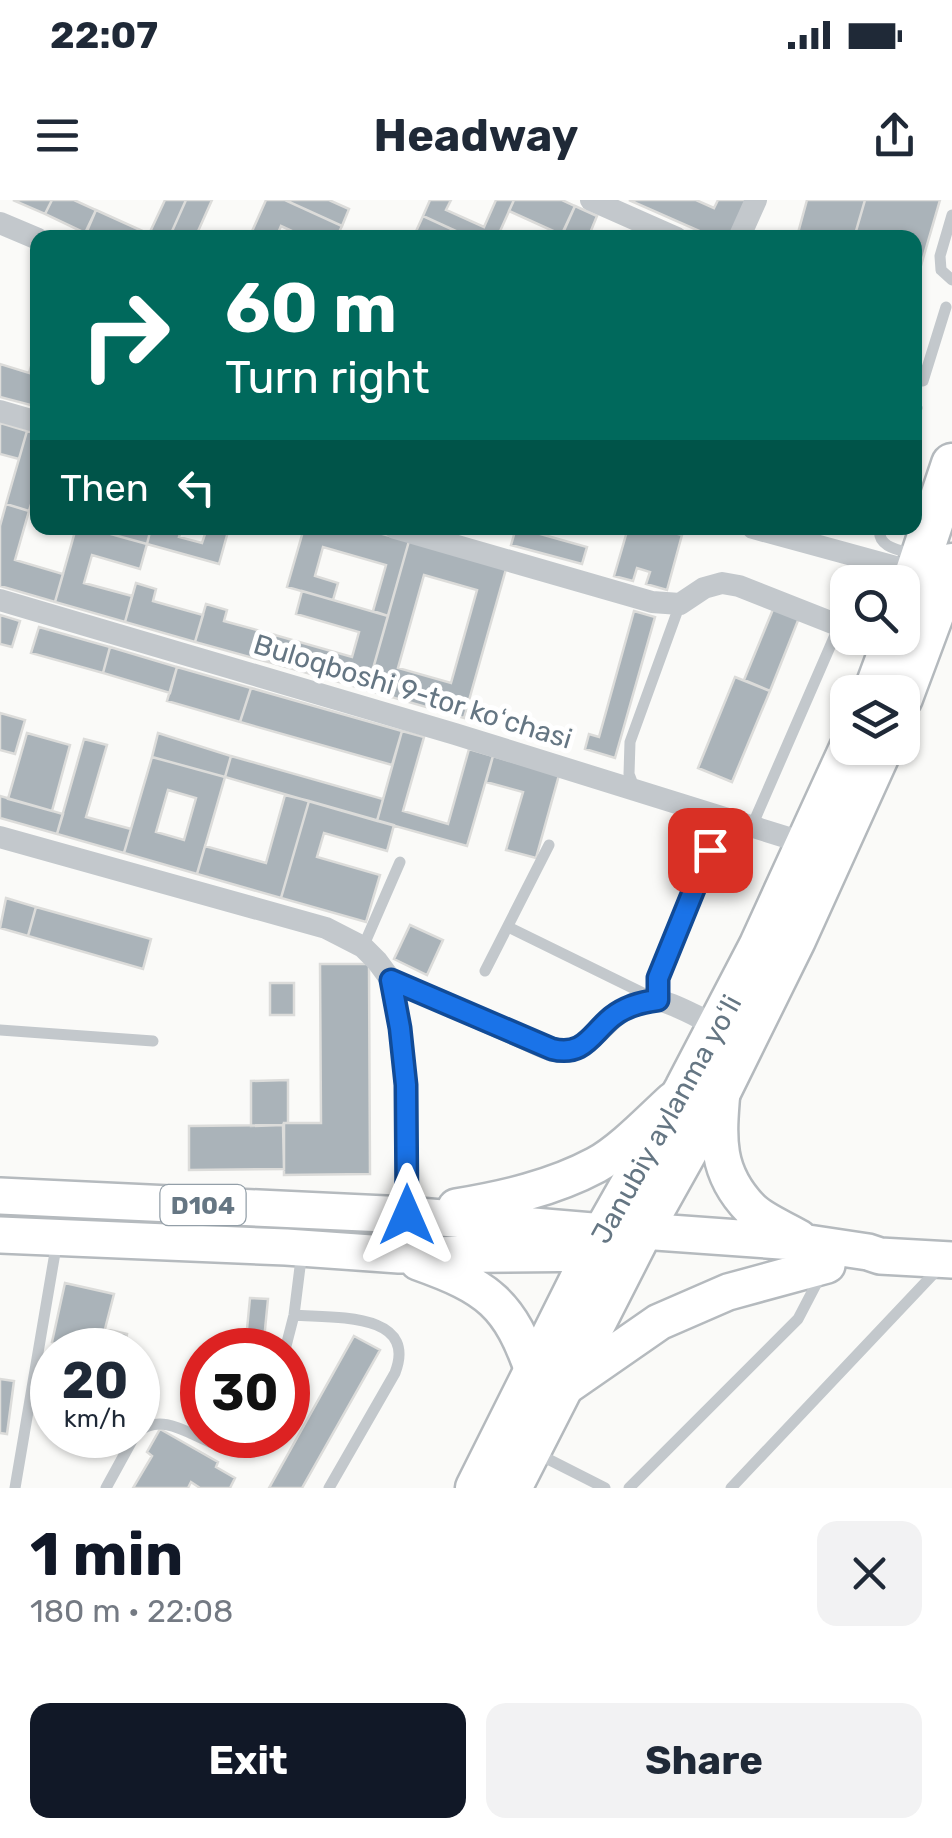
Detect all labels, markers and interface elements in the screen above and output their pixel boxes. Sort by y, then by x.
text: 22:07 [50,12,158,58]
icon: menu [30,108,85,163]
icon: share [867,108,922,163]
text: Headway [374,109,578,162]
text: 60 m [225,267,397,350]
icon: right [60,270,190,400]
text: Turn right [225,351,429,404]
icon: left [169,460,224,515]
text: Then [60,465,149,511]
map controls [830,565,920,765]
button: search [830,565,920,655]
street label: Buloqboshi 9-tor koʻchasi [250,627,576,756]
button: layers [830,675,920,765]
pin [668,808,753,893]
icon: arrive [683,823,738,878]
street label: Janubiy aylanma yoʻli [584,989,749,1249]
position arrow [355,1163,459,1267]
road number: D104 [160,1185,246,1225]
speed limit sign: 30 [180,1328,310,1458]
text: 20 [62,1351,128,1411]
text: km/h [64,1404,126,1433]
text: 1 min [30,1519,183,1590]
button: close [817,1521,922,1626]
text: 180 m · 22:08 [30,1592,233,1630]
button: Exit [30,1703,466,1818]
button: Share [486,1703,922,1818]

